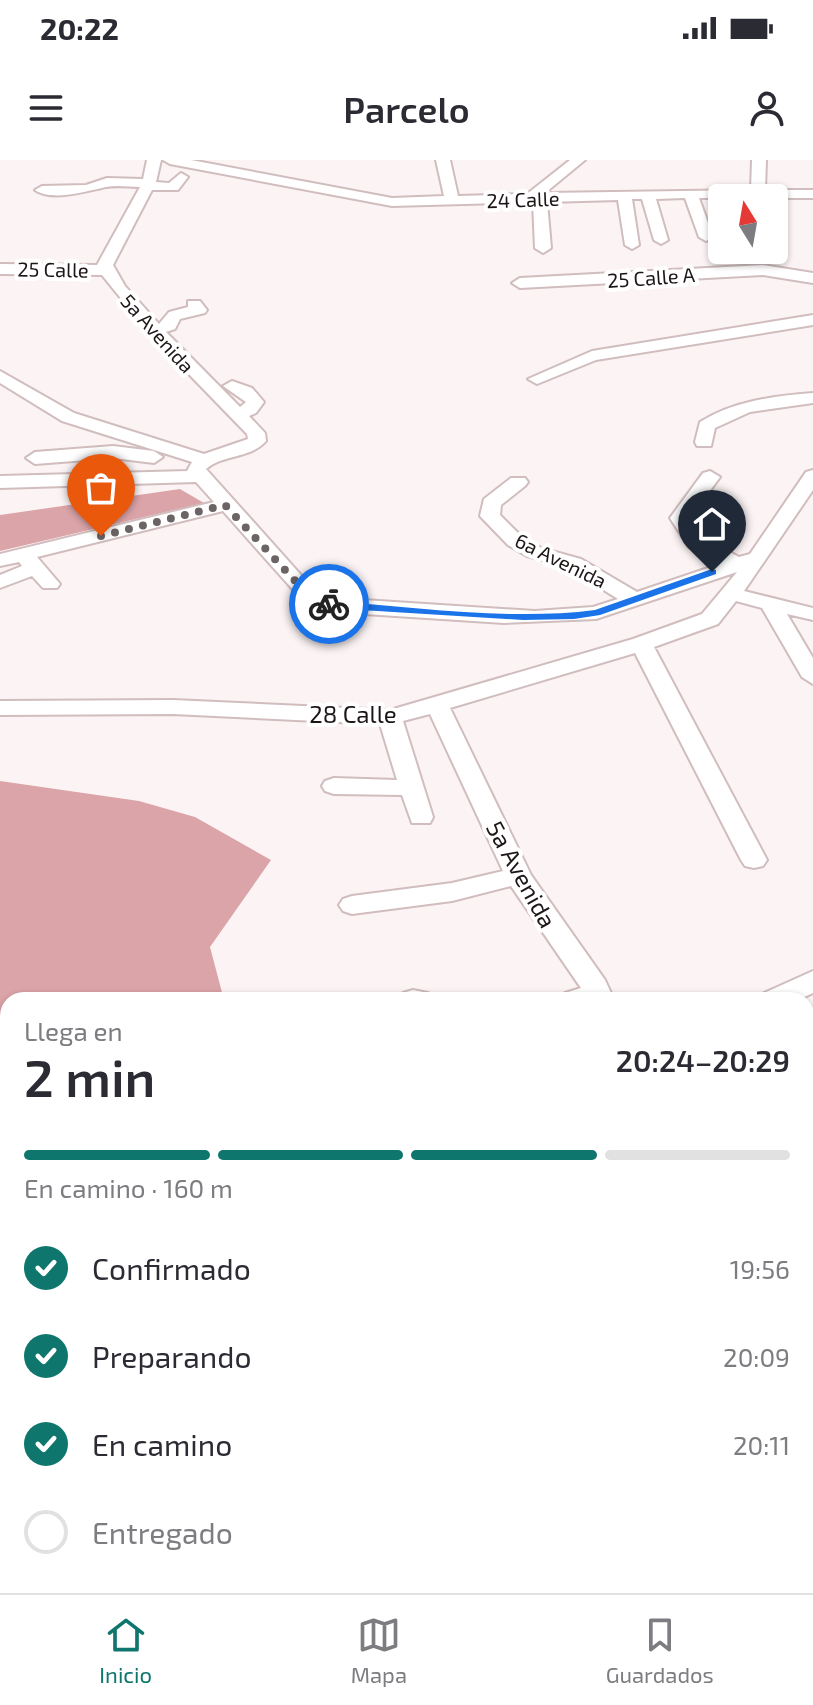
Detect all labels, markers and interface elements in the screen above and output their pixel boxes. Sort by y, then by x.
text: 20:22 [40,10,119,46]
icon: menu [24,86,68,130]
icon: person [745,86,789,130]
text: Parcelo [343,87,470,130]
north arrow [708,184,788,264]
map controls [708,184,788,264]
street label: 24 Calle [486,186,560,212]
street label: 25 Calle [17,256,89,282]
street label: 25 Calle A [606,262,696,292]
street label: 5a Avenida [116,289,200,377]
pin [67,454,135,536]
icon: bag [79,466,123,510]
pin [678,490,746,572]
icon: home [690,502,734,546]
street label: 6a Avenida [511,528,611,592]
courier [289,564,369,644]
icon: bike [307,582,351,626]
street label: 28 Calle [309,699,397,728]
street label: 5a Avenida [481,816,563,932]
text: Llega en [24,1015,123,1046]
text: 20:24–20:29 [616,1042,790,1078]
text: 2 min [24,1045,155,1107]
text: En camino · 160 m [24,1172,233,1203]
icon: check [24,1246,68,1290]
text: Confirmado [92,1250,251,1286]
text: 19:56 [730,1253,790,1284]
icon: check [24,1334,68,1378]
text: Preparando [92,1338,251,1374]
text: 20:09 [723,1341,790,1372]
icon: check [24,1422,68,1466]
text: En camino [92,1426,232,1462]
text: 20:11 [733,1429,790,1460]
text: Entregado [92,1514,233,1550]
tab: Inicio [99,1613,152,1687]
tab: Mapa [351,1613,407,1687]
tab: Guardados [606,1613,714,1687]

